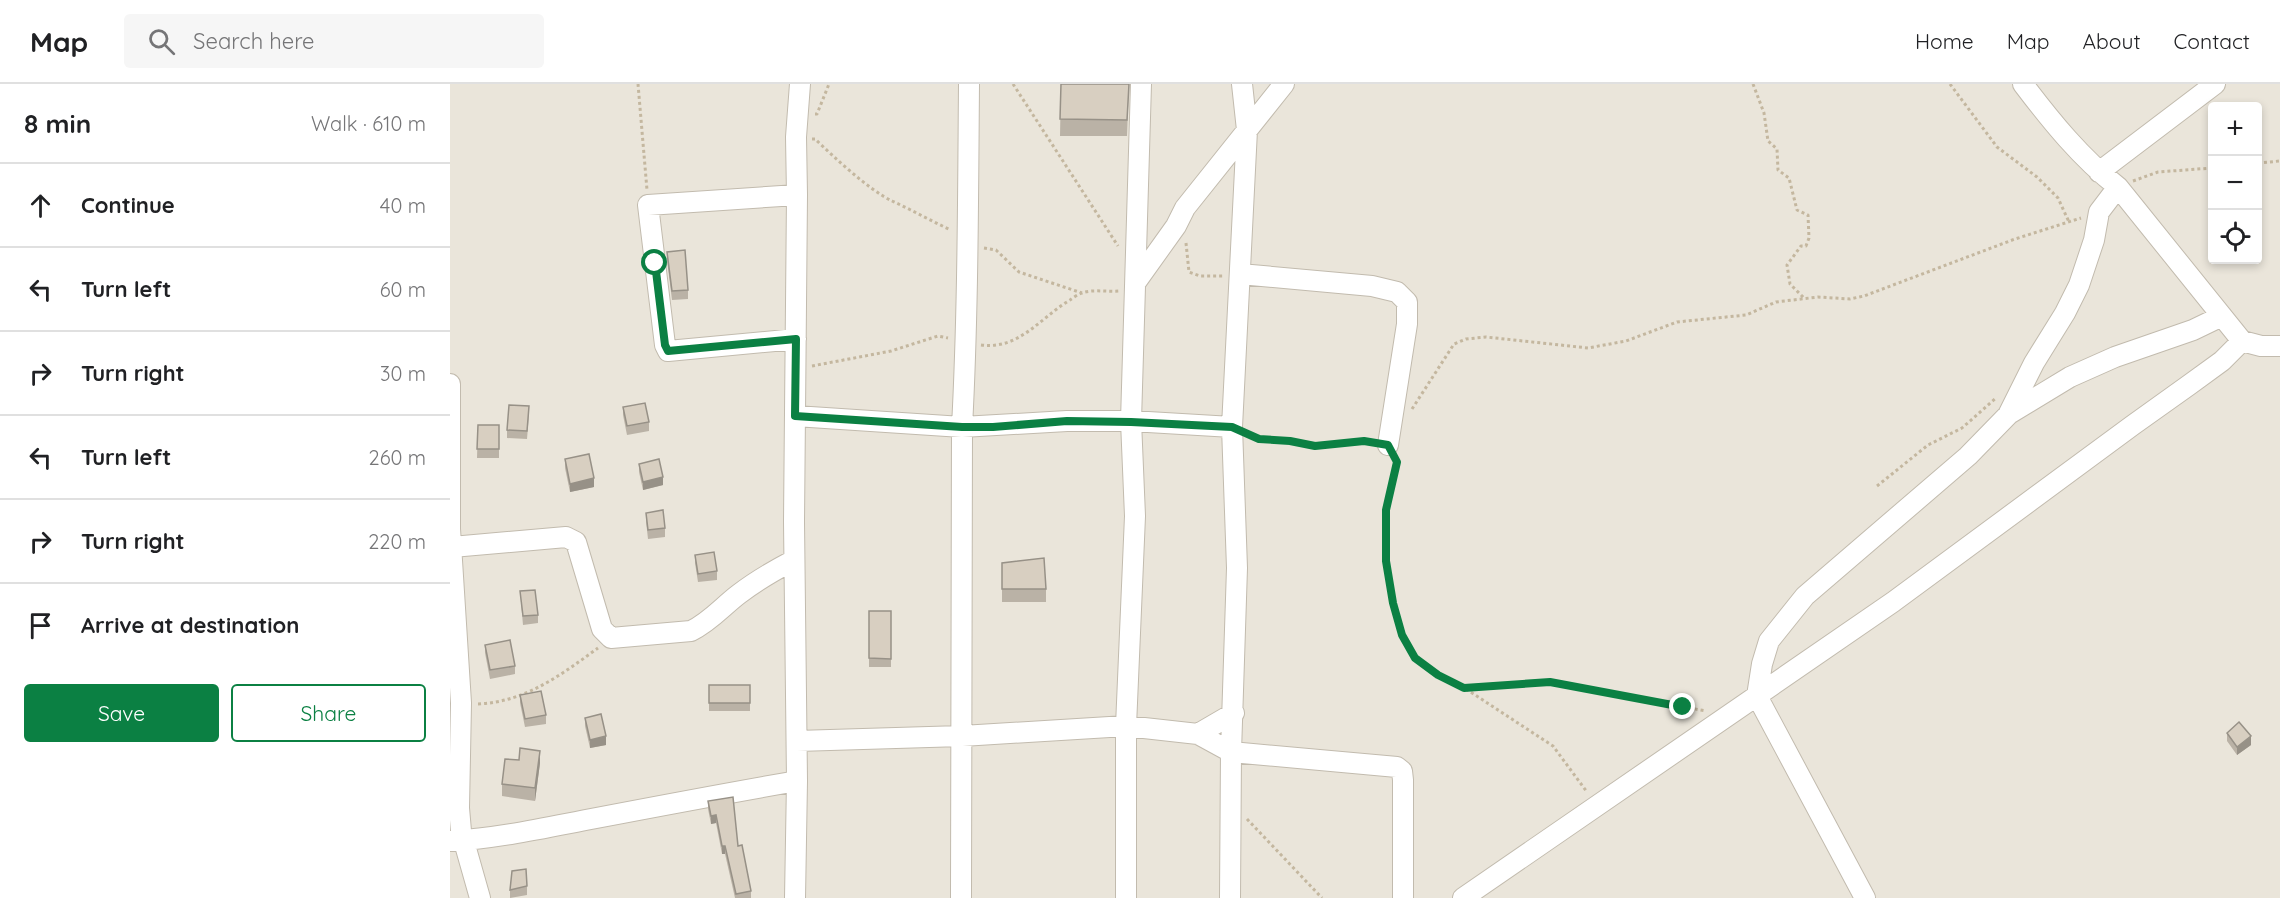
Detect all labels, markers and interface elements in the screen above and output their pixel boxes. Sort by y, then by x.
search box [124,14,544,68]
text: Map [30,24,88,59]
icon: search [145,25,178,58]
text: Search here [193,27,315,55]
text: Home [1915,28,1974,54]
text: Map [2007,28,2050,54]
text: About [2083,28,2141,54]
text: Contact [2174,28,2250,54]
map controls [2208,102,2262,264]
button: + [2208,102,2262,156]
text: 8 min [24,107,91,140]
text: Walk · 610 m [311,111,426,136]
button: − [2208,156,2262,210]
icon: ahead [24,189,57,222]
text: Continue [81,191,175,219]
text: 40 m [380,193,426,218]
button: locate [2208,210,2262,264]
route start [641,249,667,275]
icon: left [24,273,57,306]
text: Turn left [81,275,171,303]
text: 60 m [380,277,426,302]
icon: right [24,357,57,390]
text: Turn right [81,359,185,387]
text: 30 m [380,361,426,386]
icon: left [24,441,57,474]
text: Turn left [81,443,171,471]
text: 260 m [369,445,426,470]
icon: right [24,525,57,558]
text: Turn right [81,527,185,555]
text: 220 m [368,529,426,554]
icon: arrive [24,609,57,642]
text: Arrive at destination [81,611,299,639]
button: Save [24,684,219,742]
button: Share [231,684,426,742]
route end [1669,693,1695,719]

